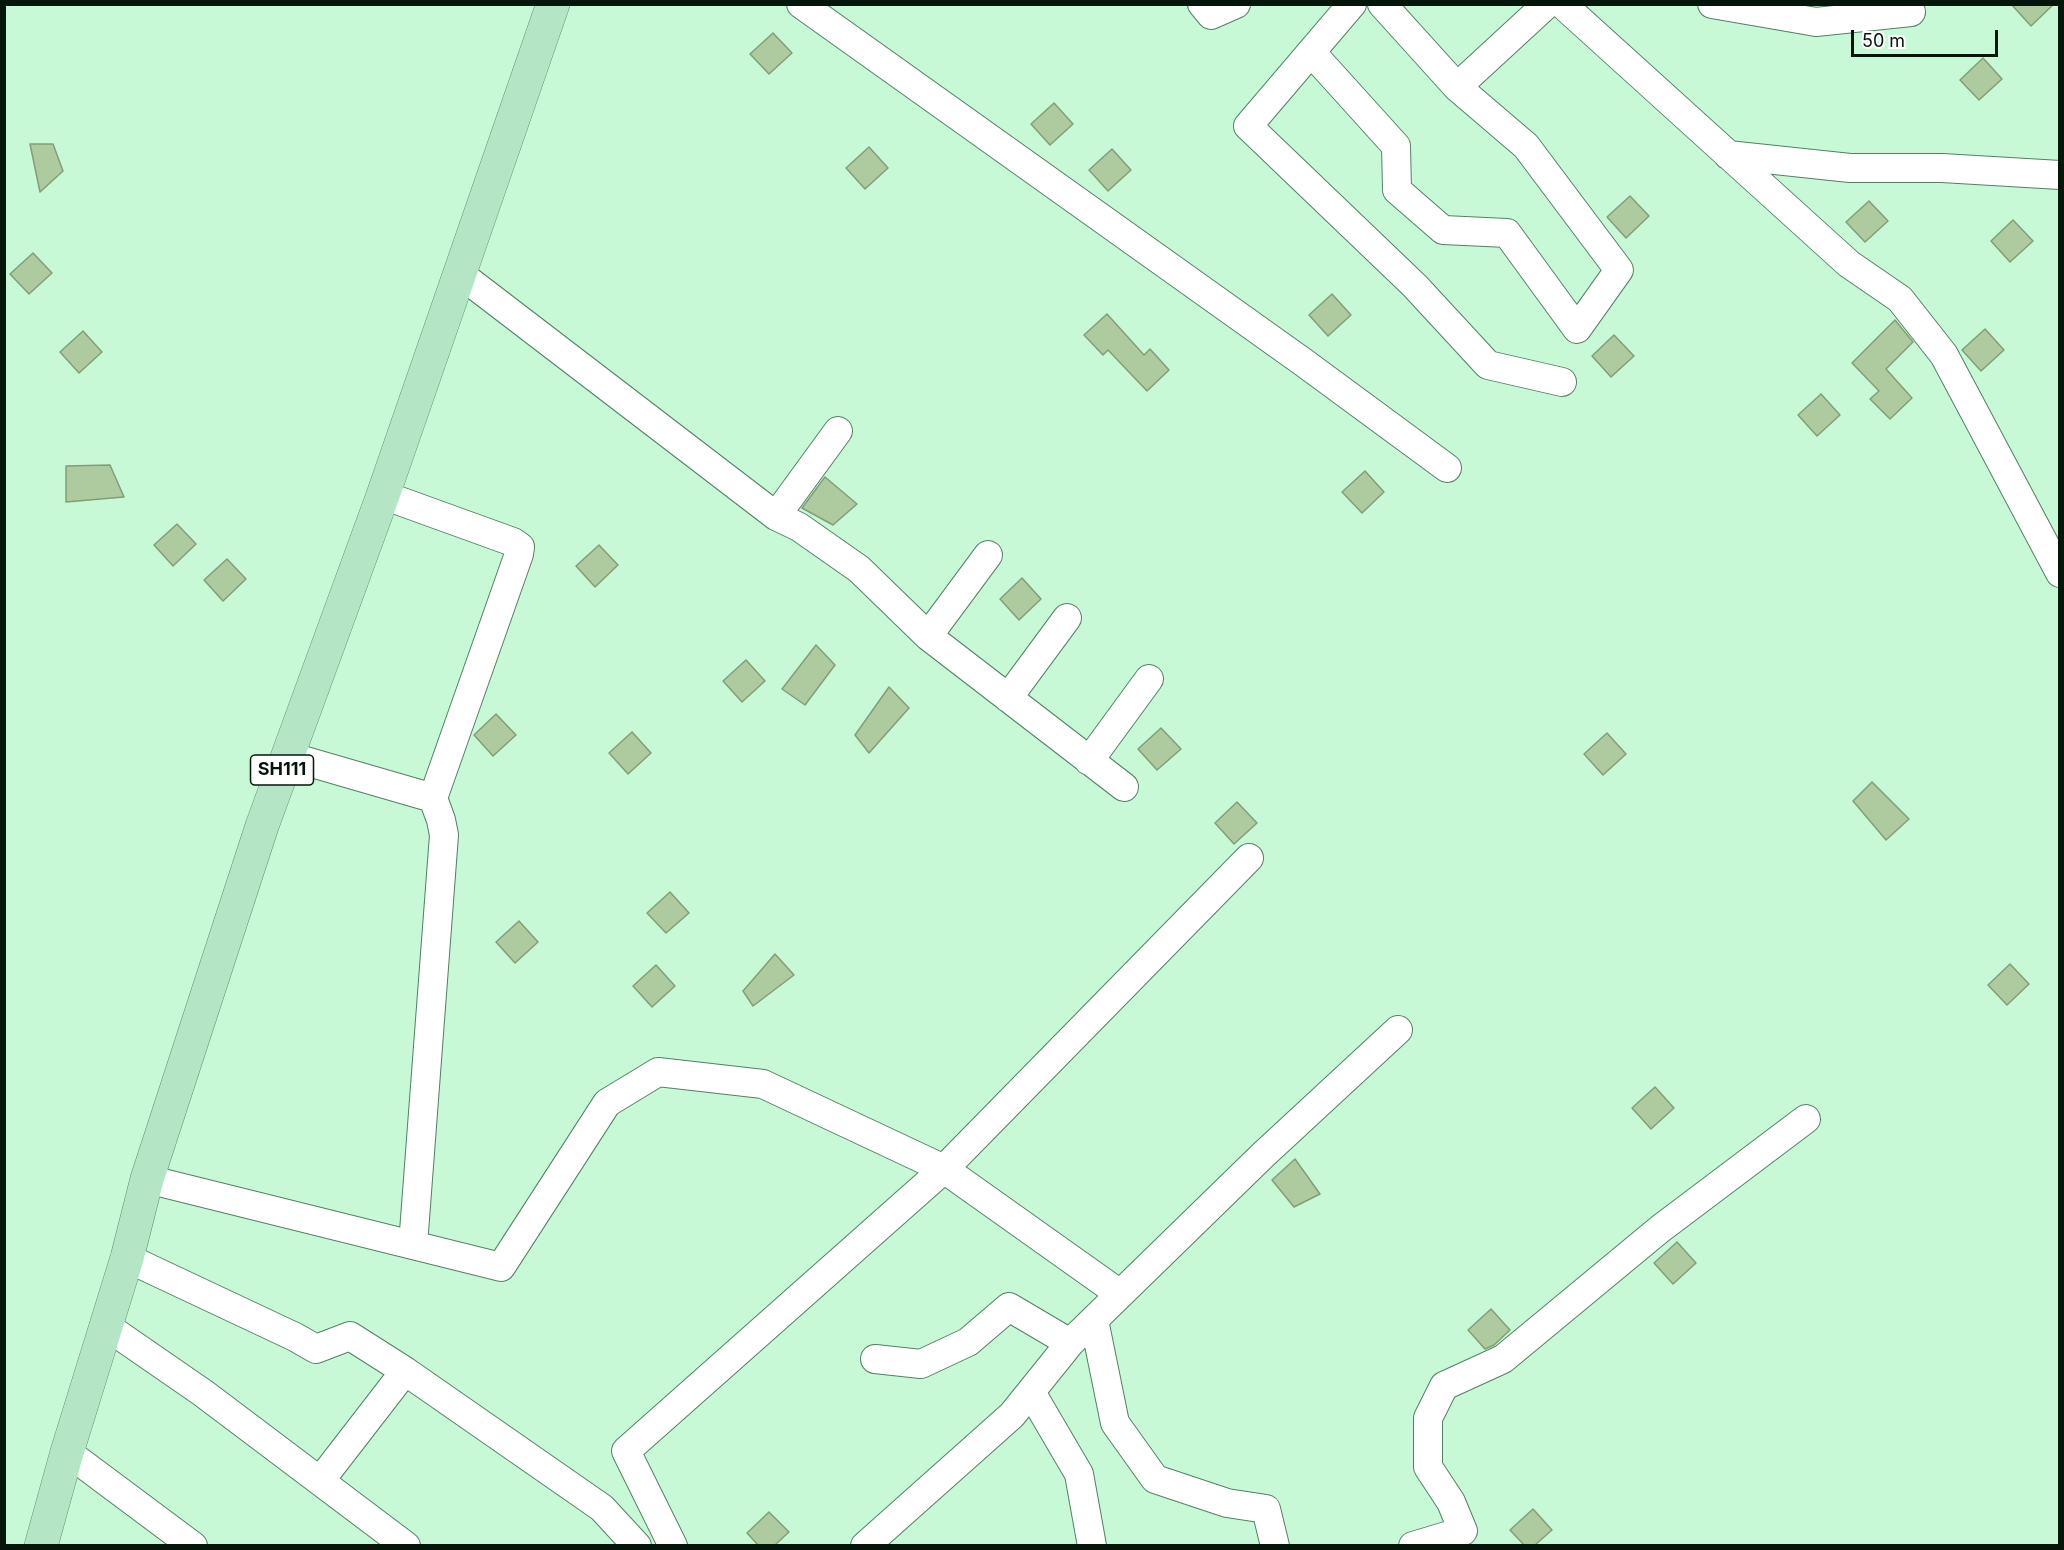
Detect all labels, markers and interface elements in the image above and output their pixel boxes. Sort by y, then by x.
scale bar [1854,18,2001,56]
text: 50 m [1862,30,1905,51]
road number: SH111 [250,755,314,785]

